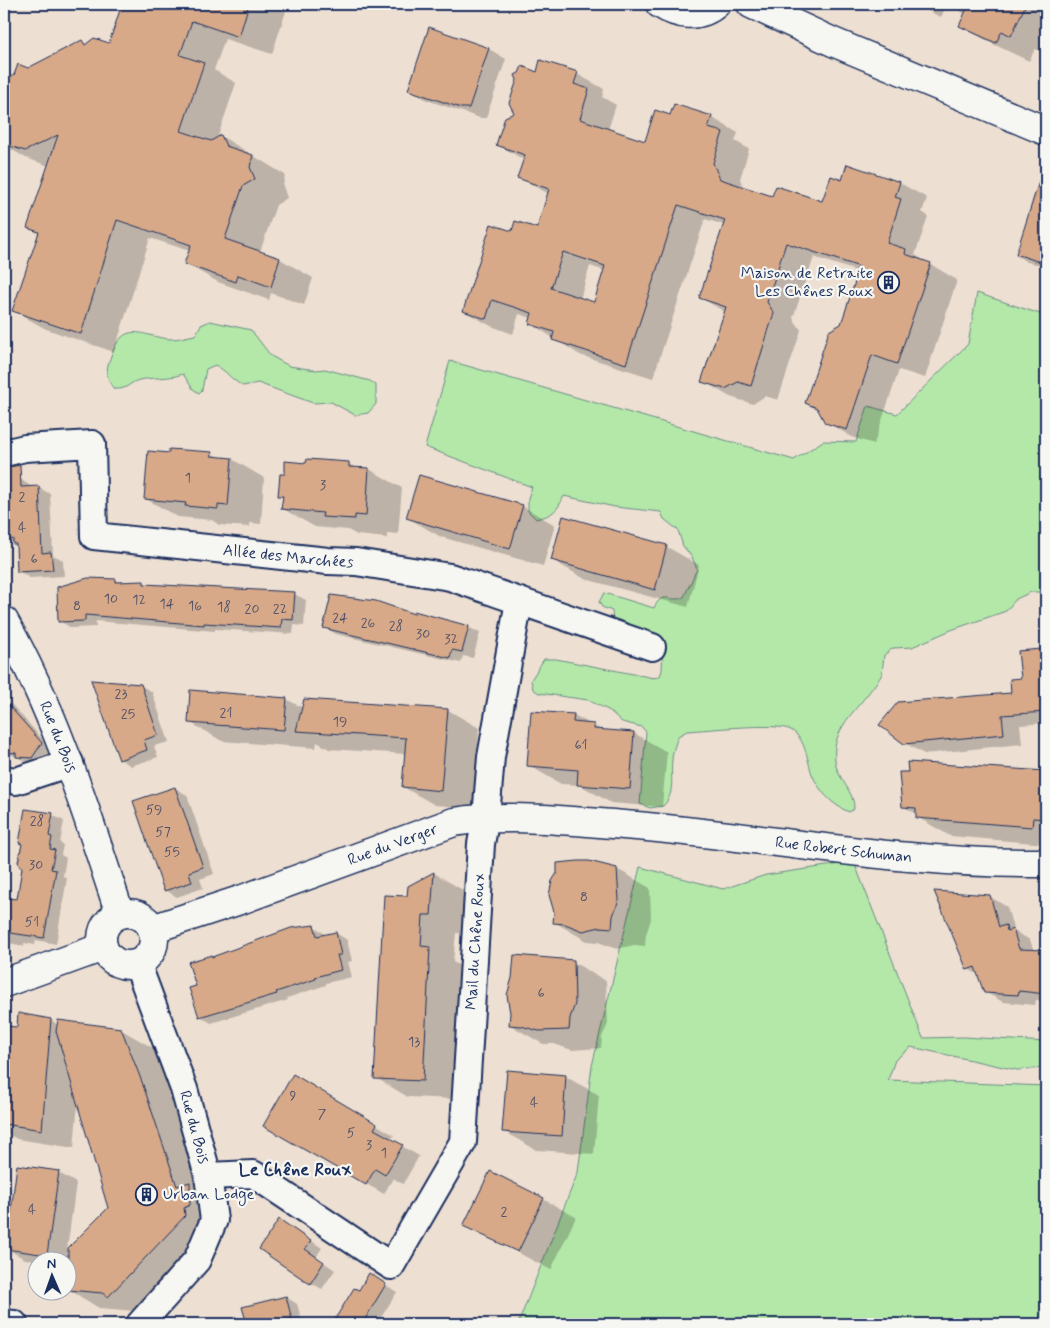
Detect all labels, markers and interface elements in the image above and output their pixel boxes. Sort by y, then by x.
place label: Maison de Retraite Les Chênes Roux [741,263,873,302]
building icon: Maison de Retraite Les Chênes Roux [877,270,901,294]
house number: 1 [185,469,191,487]
house number: 3 [320,476,326,494]
house number: 2 [19,488,26,506]
house number: 4 [18,519,26,537]
street label: Allée des Marchées [222,539,354,572]
house number: 6 [30,550,38,568]
house number: 10 [104,590,118,608]
house number: 12 [132,591,146,609]
house number: 14 [160,595,175,613]
house number: 8 [73,597,81,615]
house number: 16 [188,597,202,615]
house number: 18 [217,598,231,616]
house number: 20 [245,600,259,618]
house number: 22 [273,600,287,618]
house number: 24 [332,609,348,627]
house number: 26 [361,614,376,632]
house number: 28 [389,617,403,635]
house number: 30 [416,625,430,643]
house number: 32 [444,630,458,648]
house number: 23 [115,685,127,703]
street label: Rue du Bois [34,698,82,776]
house number: 21 [220,704,232,722]
house number: 25 [121,705,135,723]
house number: 19 [333,713,347,731]
house number: 61 [574,736,588,754]
house number: 59 [146,801,162,819]
house number: 28 [30,812,44,830]
street label: Rue du Verger [345,818,441,870]
house number: 57 [155,823,171,841]
street label: Rue Robert Schuman [774,831,913,868]
house number: 55 [164,843,180,861]
house number: 30 [29,856,43,874]
street label: Mail du Chêne Roux [460,872,490,1011]
house number: 8 [580,888,588,906]
house number: 51 [25,913,39,931]
house number: 6 [537,984,545,1002]
house number: 13 [408,1033,420,1051]
house number: 9 [290,1087,297,1105]
street label: Rue du Bois [174,1088,215,1166]
house number: 4 [530,1094,538,1112]
house number: 7 [318,1105,327,1123]
house number: 5 [347,1124,355,1142]
house number: 3 [366,1136,372,1154]
house number: 1 [381,1144,387,1162]
district label: Le Chêne Roux [239,1158,351,1182]
building icon: Urban Lodge [135,1182,159,1206]
place label: Urban Lodge [163,1184,255,1206]
house number: 4 [28,1201,36,1219]
house number: 2 [501,1203,508,1221]
north arrow [28,1250,78,1300]
text: N [47,1255,57,1273]

